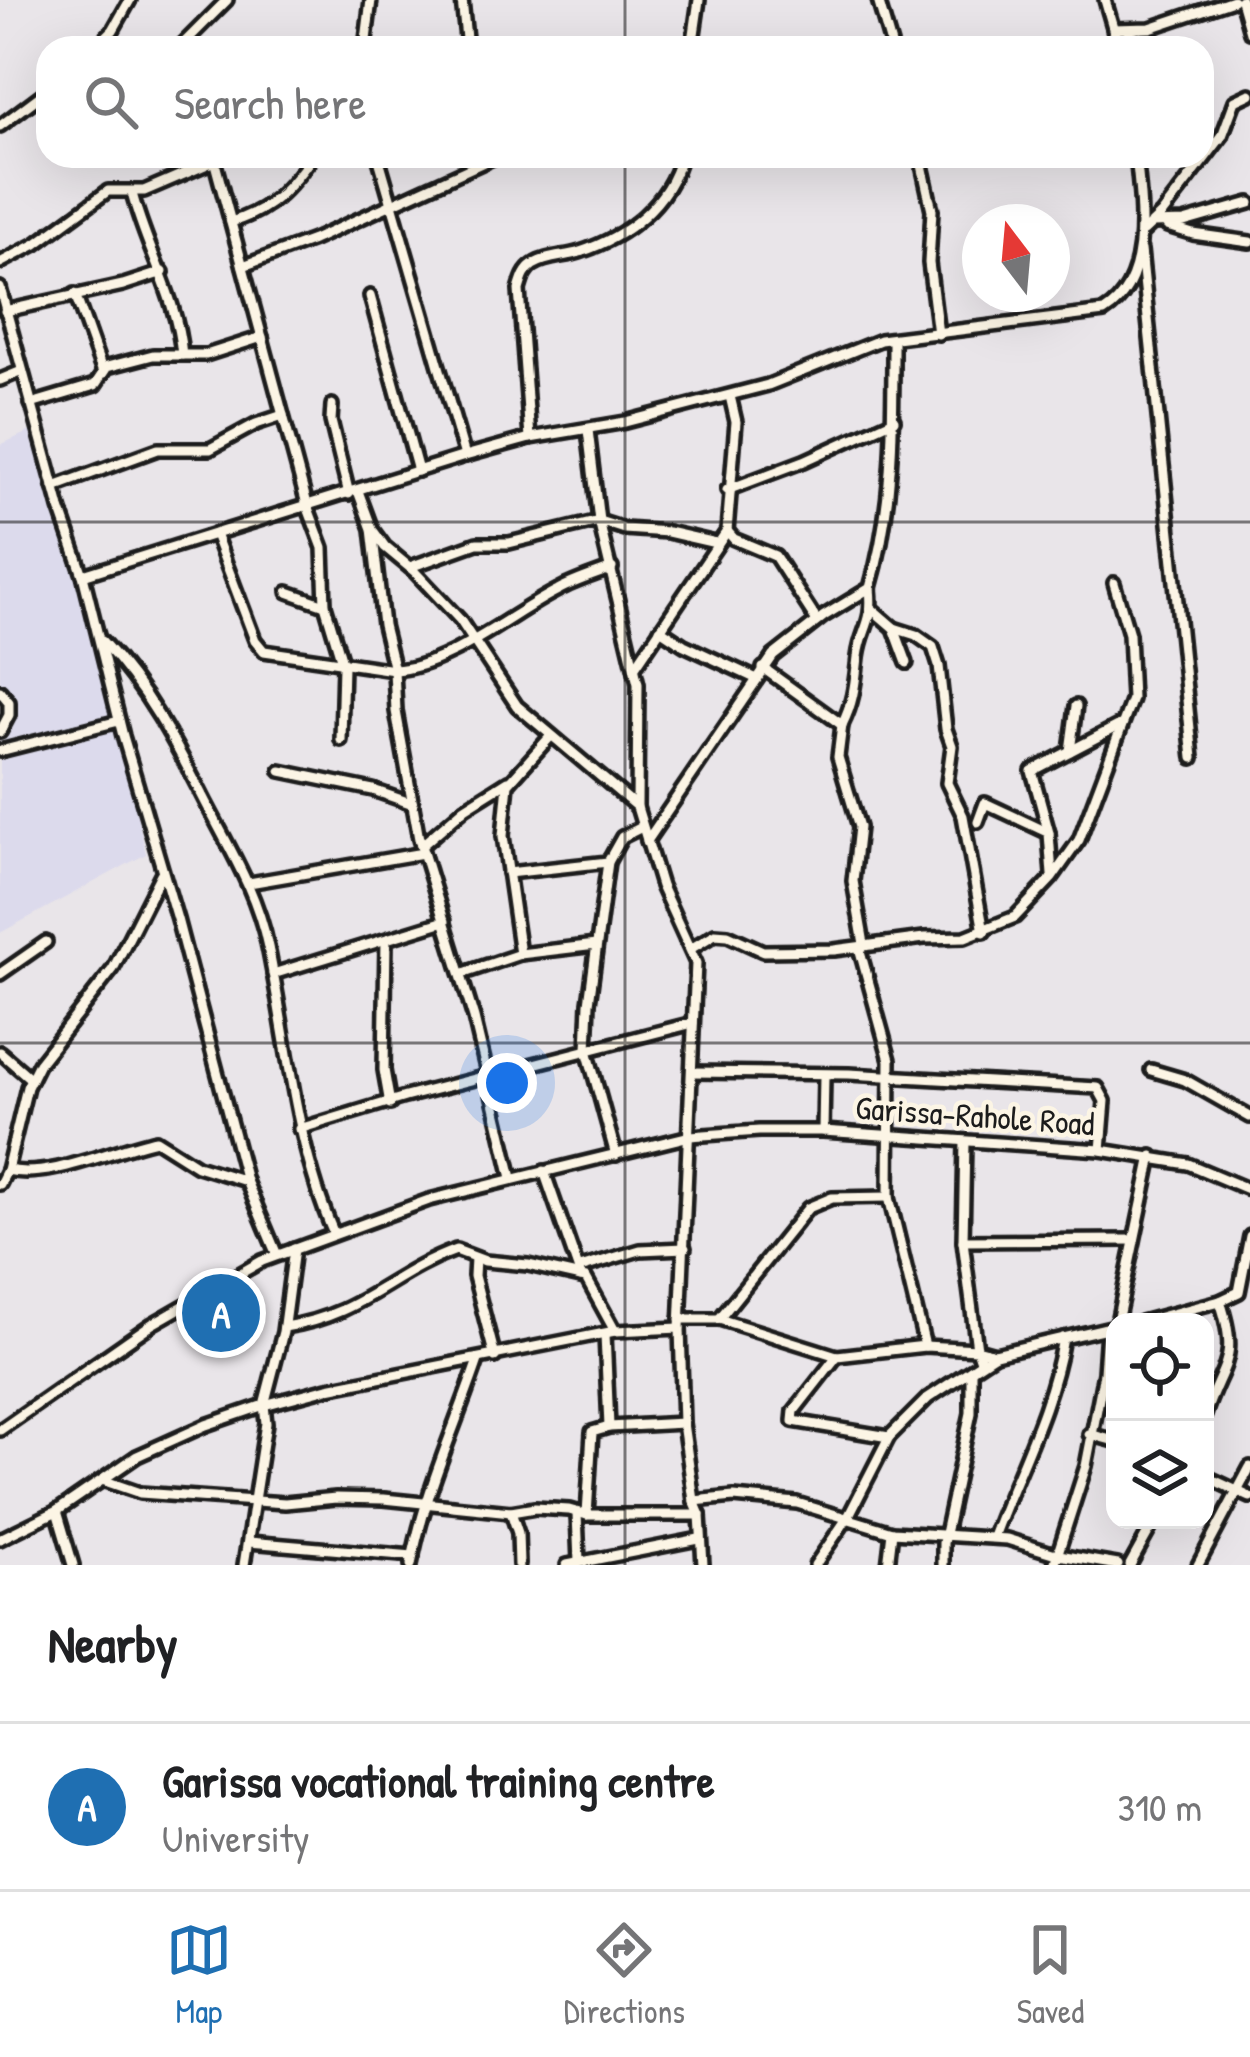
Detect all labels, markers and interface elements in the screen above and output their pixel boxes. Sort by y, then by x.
search box [36,36,1214,168]
icon: search [78,69,144,135]
text: Search here [174,72,366,133]
north arrow [962,204,1070,312]
your location [477,1053,537,1113]
street label: Garissa-Rahole Road [854,1085,1096,1145]
pin: A [182,1268,260,1358]
map controls [1106,1313,1214,1529]
button: locate [1106,1313,1214,1421]
button: layers [1106,1421,1214,1529]
text: Nearby [48,1609,178,1678]
text: Garissa vocational training centre [162,1750,715,1811]
text: A [77,1780,97,1833]
text: 310 m [1117,1780,1202,1833]
text: University [162,1811,310,1864]
tab: Map [166,1917,232,2033]
tab: Directions [564,1917,685,2033]
tab: Saved [1017,1917,1084,2033]

